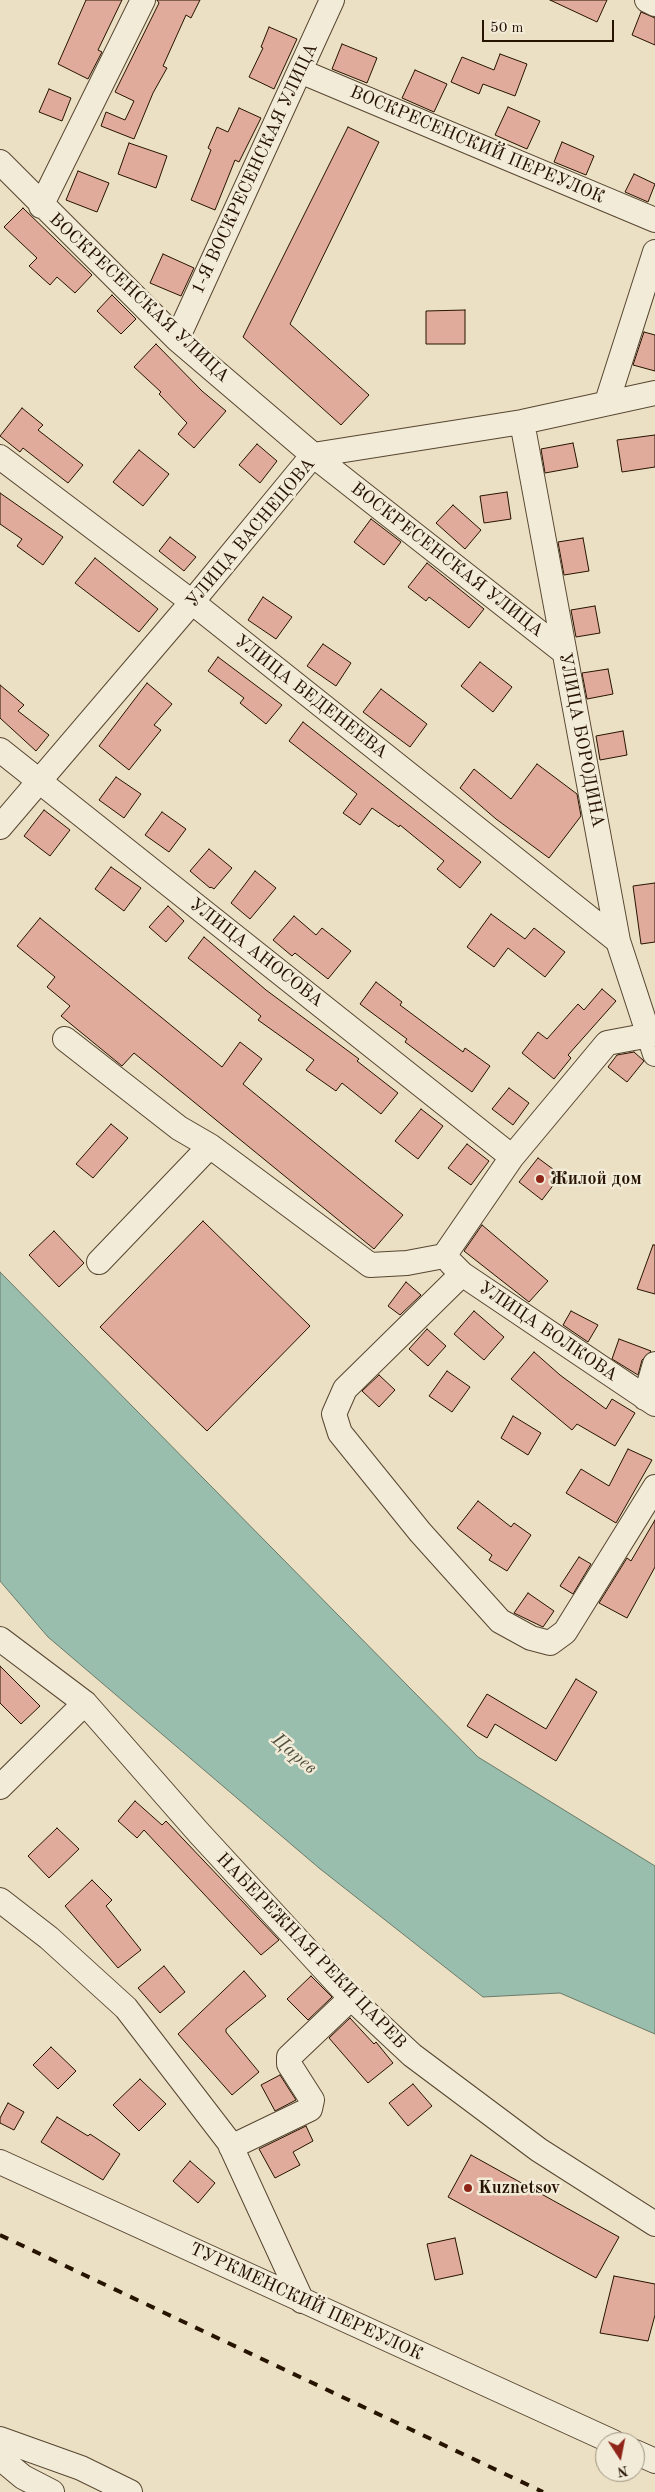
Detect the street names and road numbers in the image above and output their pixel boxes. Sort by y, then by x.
street label: 1-Я ВОСКРЕСЕНСКАЯ УЛИЦА [187,40,323,298]
street label: ВОСКРЕСЕНСКИЙ ПЕРЕУЛОК [346,81,608,209]
street label: ВОСКРЕСЕНСКАЯ УЛИЦА [44,209,234,387]
street label: УЛИЦА ВАСНЕЦОВА [182,454,320,612]
street label: ВОСКРЕСЕНСКАЯ УЛИЦА [346,478,548,642]
street label: УЛИЦА ВЕДЕНЕЕВА [230,630,392,764]
street label: УЛИЦА БОРОДИНА [553,651,609,829]
street label: УЛИЦА АНОСОВА [185,894,327,1012]
street label: УЛИЦА ВОЛКОВА [474,1277,622,1387]
street label: НАБЕРЕЖНАЯ РЕКИ ЦАРЕВ [211,1848,411,2054]
street label: ТУРКМЕНСКИЙ ПЕРЕУЛОК [186,2238,426,2366]

